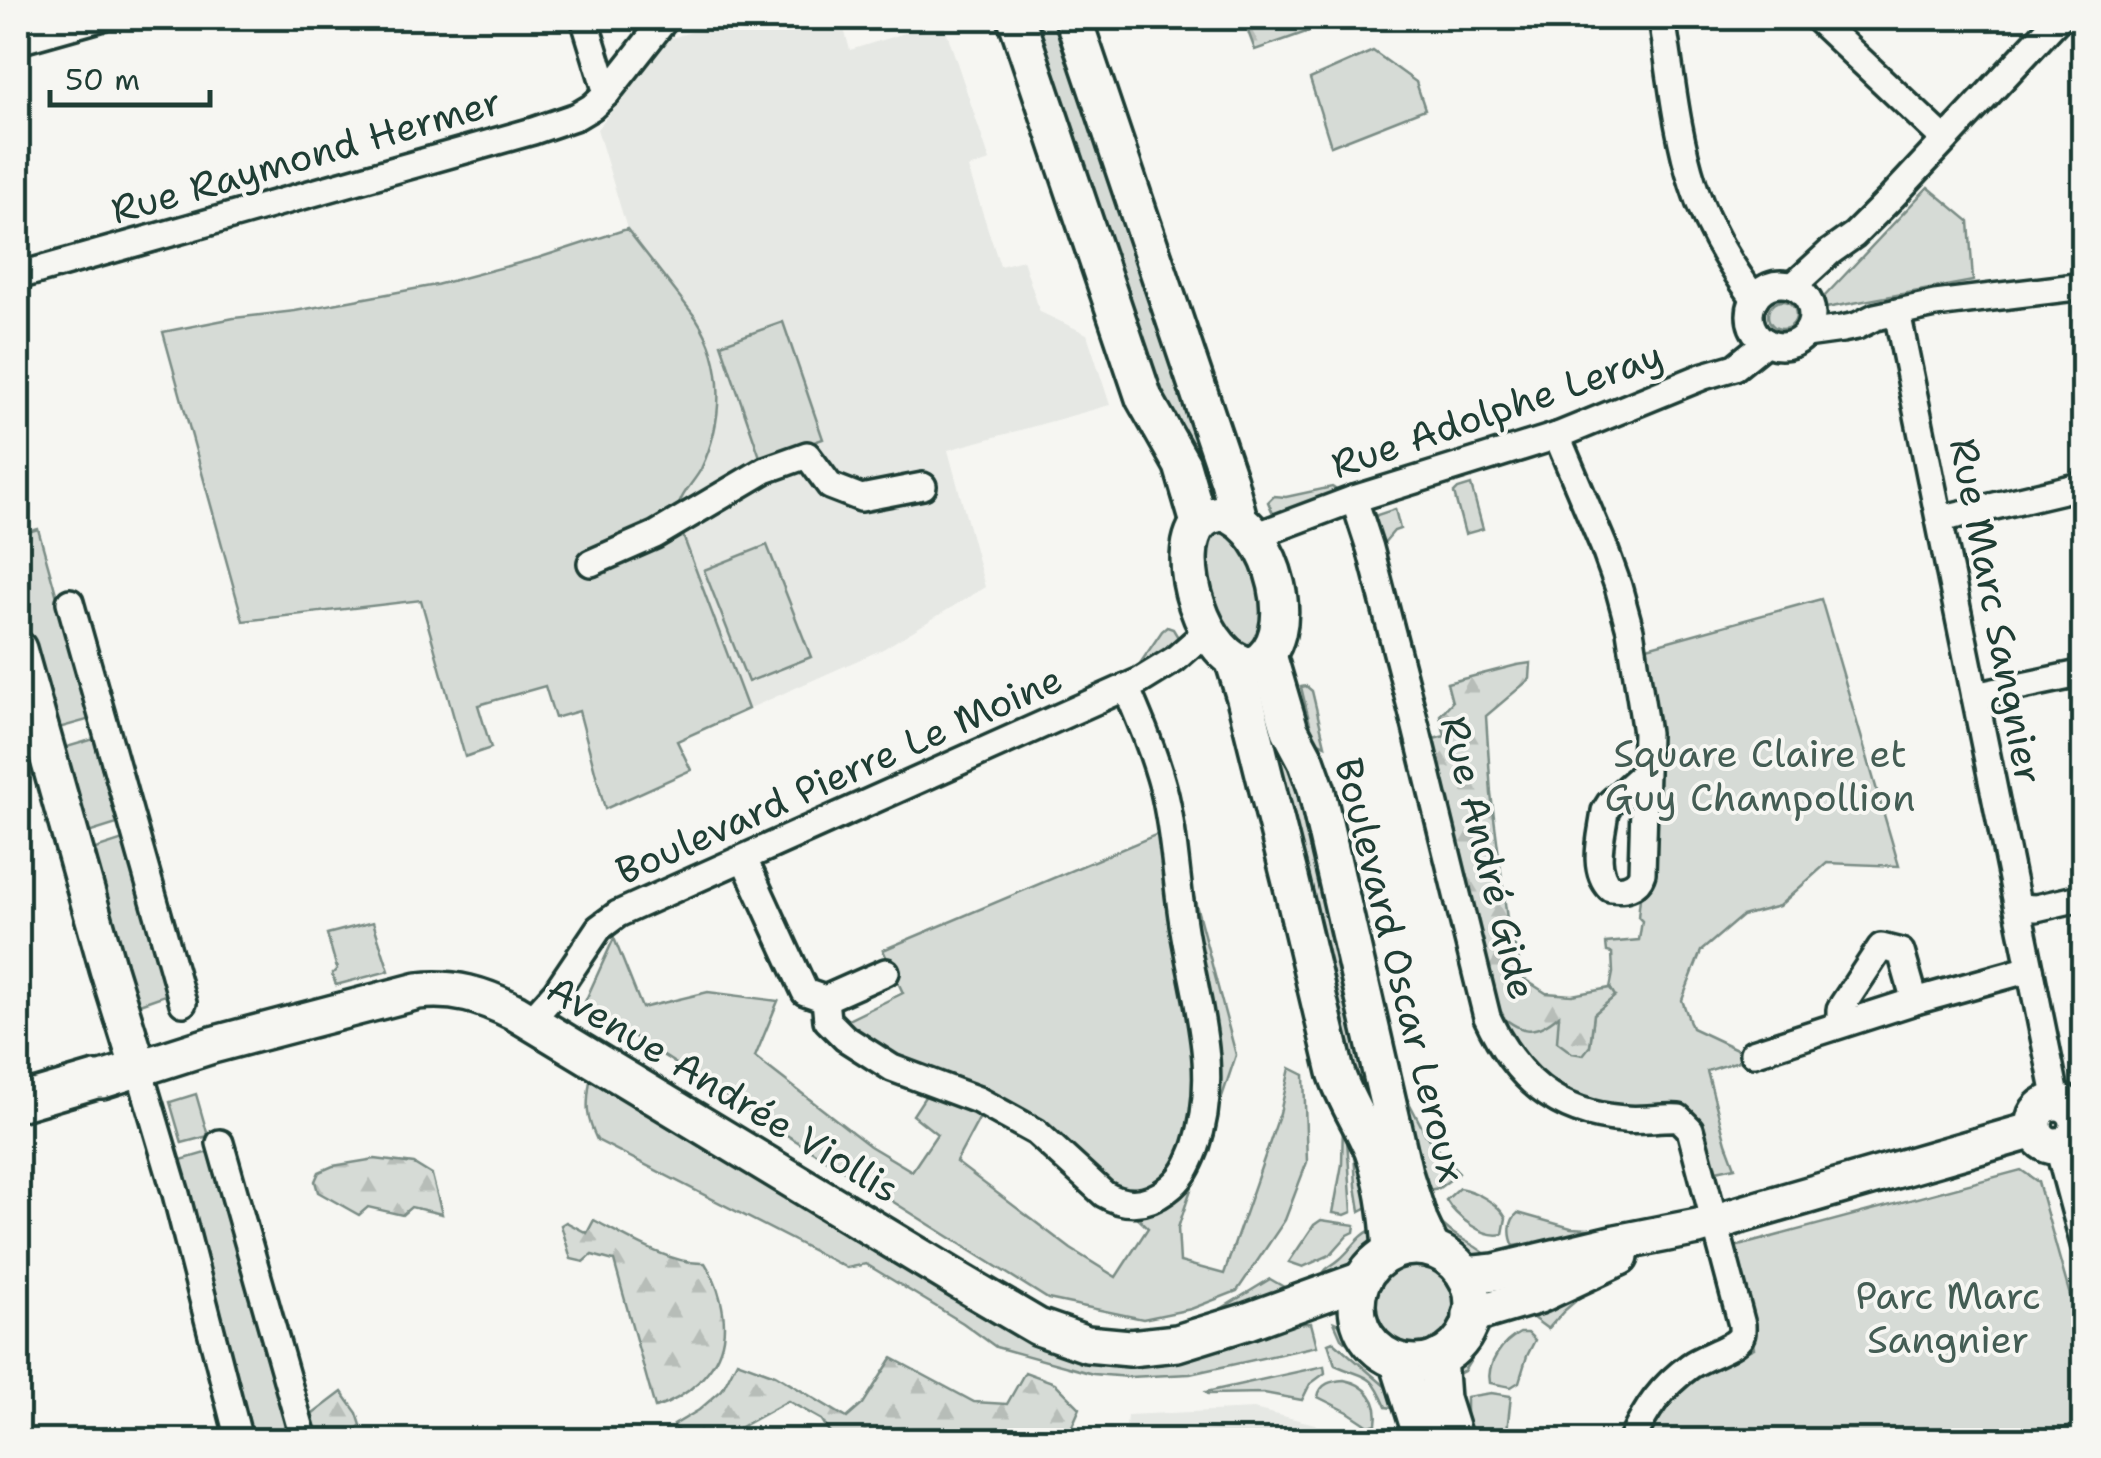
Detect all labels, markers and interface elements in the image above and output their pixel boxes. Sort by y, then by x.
scale bar [50,45,210,107]
text: 50 m [65,59,140,100]
street label: Rue Raymond Hermer [105,75,507,236]
street label: Rue Adolphe Leray [1324,329,1669,490]
street label: Rue Marc Sangnier [1938,434,2055,788]
street label: Boulevard Pierre Le Moine [608,653,1070,896]
street label: Rue André Gide [1429,711,1548,1005]
park label: Square Claire et Guy Champollion [1604,728,1916,823]
street label: Boulevard Oscar Leroux [1323,753,1478,1187]
street label: Avenue Andrée Viollis [538,963,909,1214]
park label: Parc Marc Sangnier [1855,1270,2041,1365]

